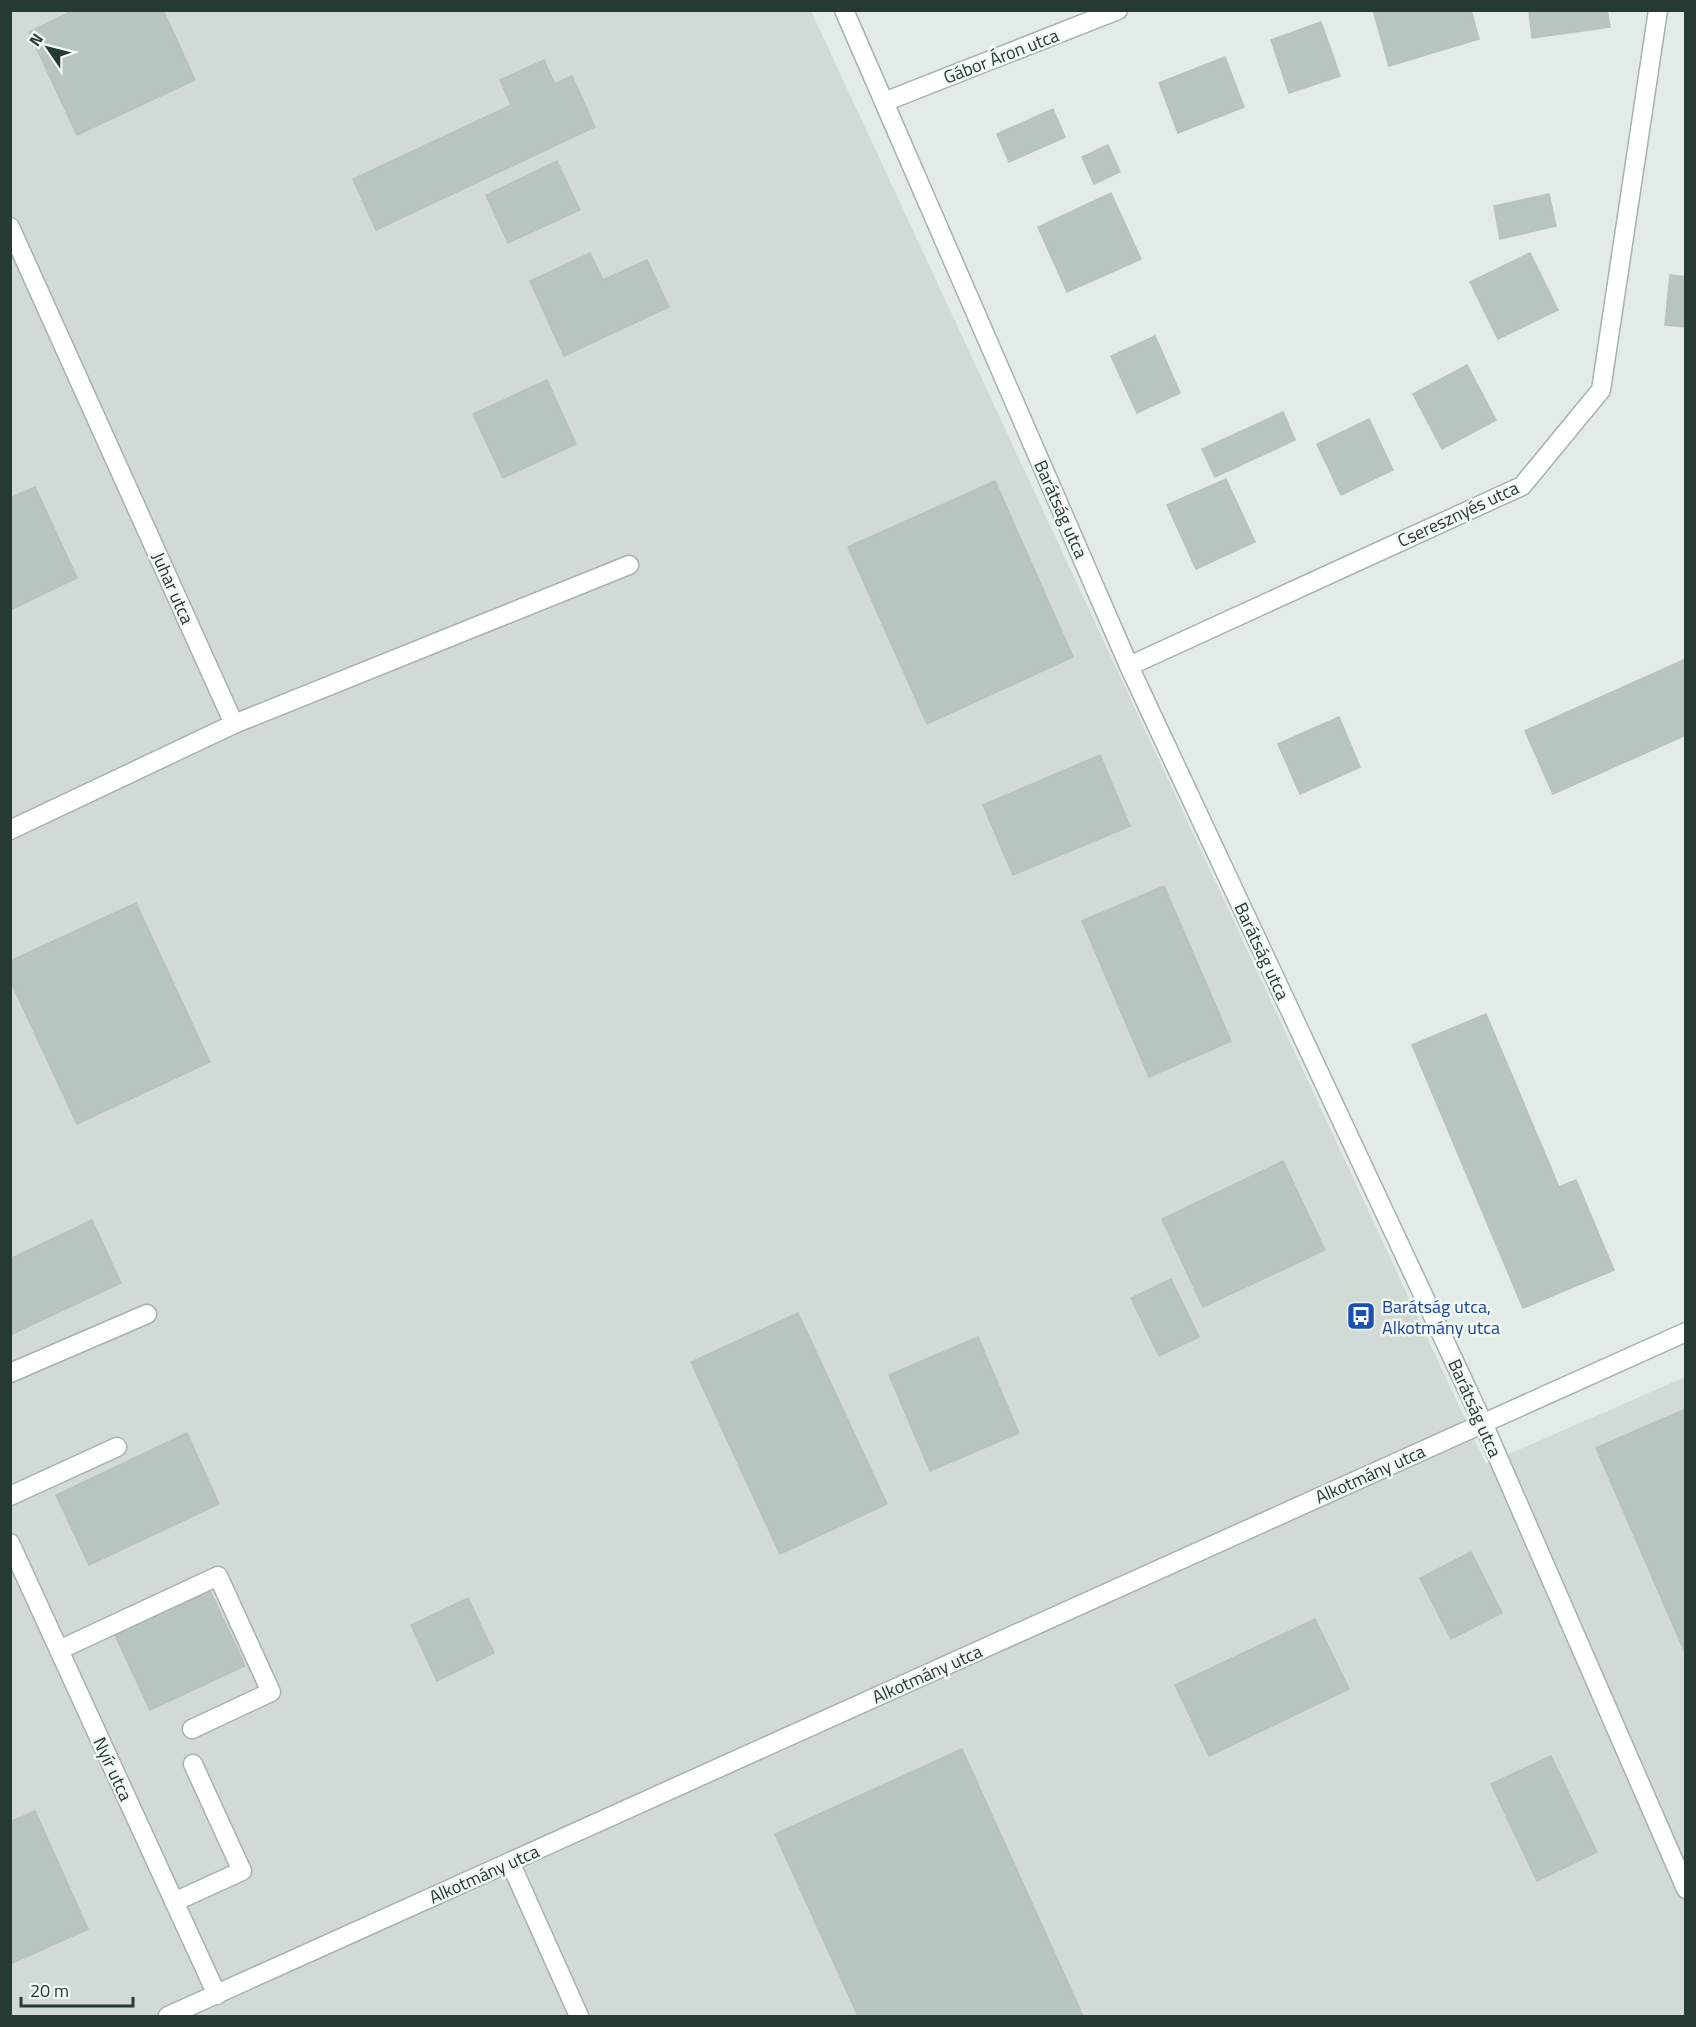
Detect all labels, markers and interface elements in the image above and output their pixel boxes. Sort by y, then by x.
north arrow [18,18,78,78]
street label: Gábor Áron utca [939,22,1063,90]
text: N [23,28,49,51]
street label: Barátság utca [1027,456,1095,562]
street label: Cseresznyés utca [1393,474,1523,554]
street label: Juhar utca [145,548,201,628]
street label: Barátság utca [1228,898,1296,1004]
place label: Barátság utca, Alkotmány utca [1382,1293,1500,1341]
bus stop icon: Barátság utca, Alkotmány utca [1345,1300,1377,1332]
street label: Barátság utca [1441,1355,1509,1461]
street label: Alkotmány utca [1311,1438,1429,1510]
street label: Alkotmány utca [868,1638,986,1710]
street label: Nyír utca [86,1733,140,1805]
street label: Alkotmány utca [425,1838,543,1910]
scale bar [21,1970,134,2008]
text: 20 m [30,1977,69,2004]

